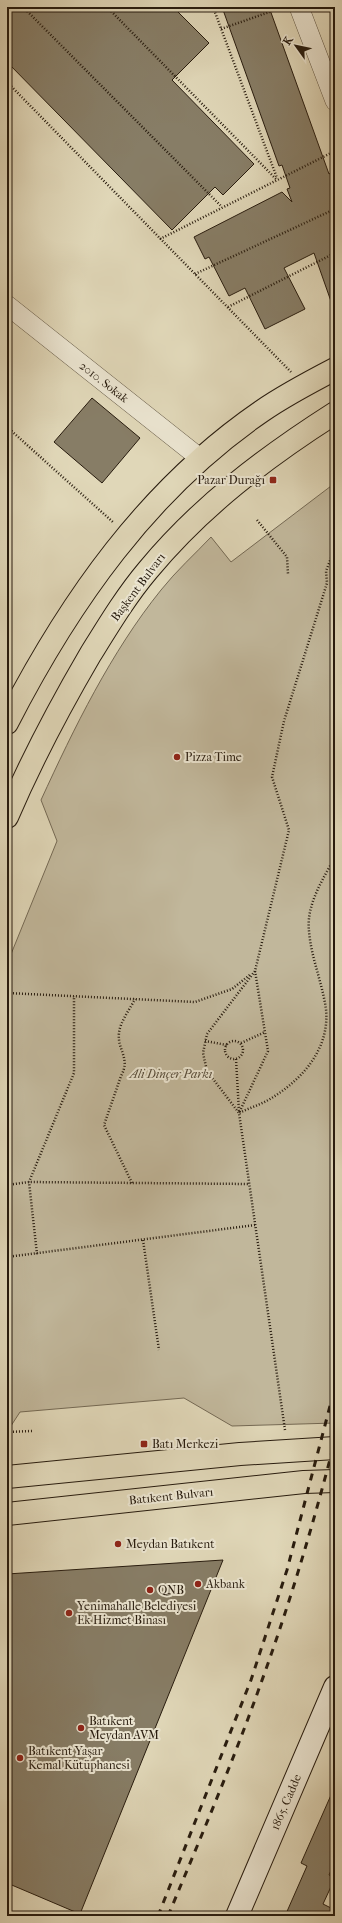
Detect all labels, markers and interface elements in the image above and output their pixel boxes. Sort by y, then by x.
north arrow [276,26,316,66]
text: K [280,33,296,48]
street label: 2010. Sokak [77,358,132,406]
place label: Pazar Durağı [197,473,265,487]
marker: Pazar Durağı [268,475,278,485]
street label: Başkent Bulvarı [108,550,169,624]
place label: Pizza Time [185,750,242,764]
marker: Pizza Time [172,752,182,762]
park label: Ali Dinçer Parkı [128,1067,213,1081]
place label: Batı Merkezi [152,1437,219,1451]
marker: Batı Merkezi [139,1439,149,1449]
street label: Batıkent Bulvarı [128,1485,214,1507]
place label: Meydan Batıkent [126,1537,215,1551]
marker: Meydan Batıkent [113,1539,123,1549]
place label: Akbank [205,1577,246,1591]
marker: Akbank [193,1579,203,1589]
place label: QNB [158,1583,184,1597]
marker: QNB [145,1585,155,1595]
place label: Yenimahalle Belediyesi Ek Hizmet Binası [76,1599,197,1627]
marker: Yenimahalle Belediyesi Ek Hizmet Binası [64,1608,74,1618]
place label: Batıkent Meydan AVM [89,1714,159,1742]
marker: Batıkent Meydan AVM [76,1723,86,1733]
place label: Batıkent Yaşar Kemal Kütüphanesi [28,1744,130,1772]
marker: Batıkent Yaşar Kemal Kütüphanesi [15,1753,25,1763]
street label: 1865. Cadde [268,1772,304,1832]

